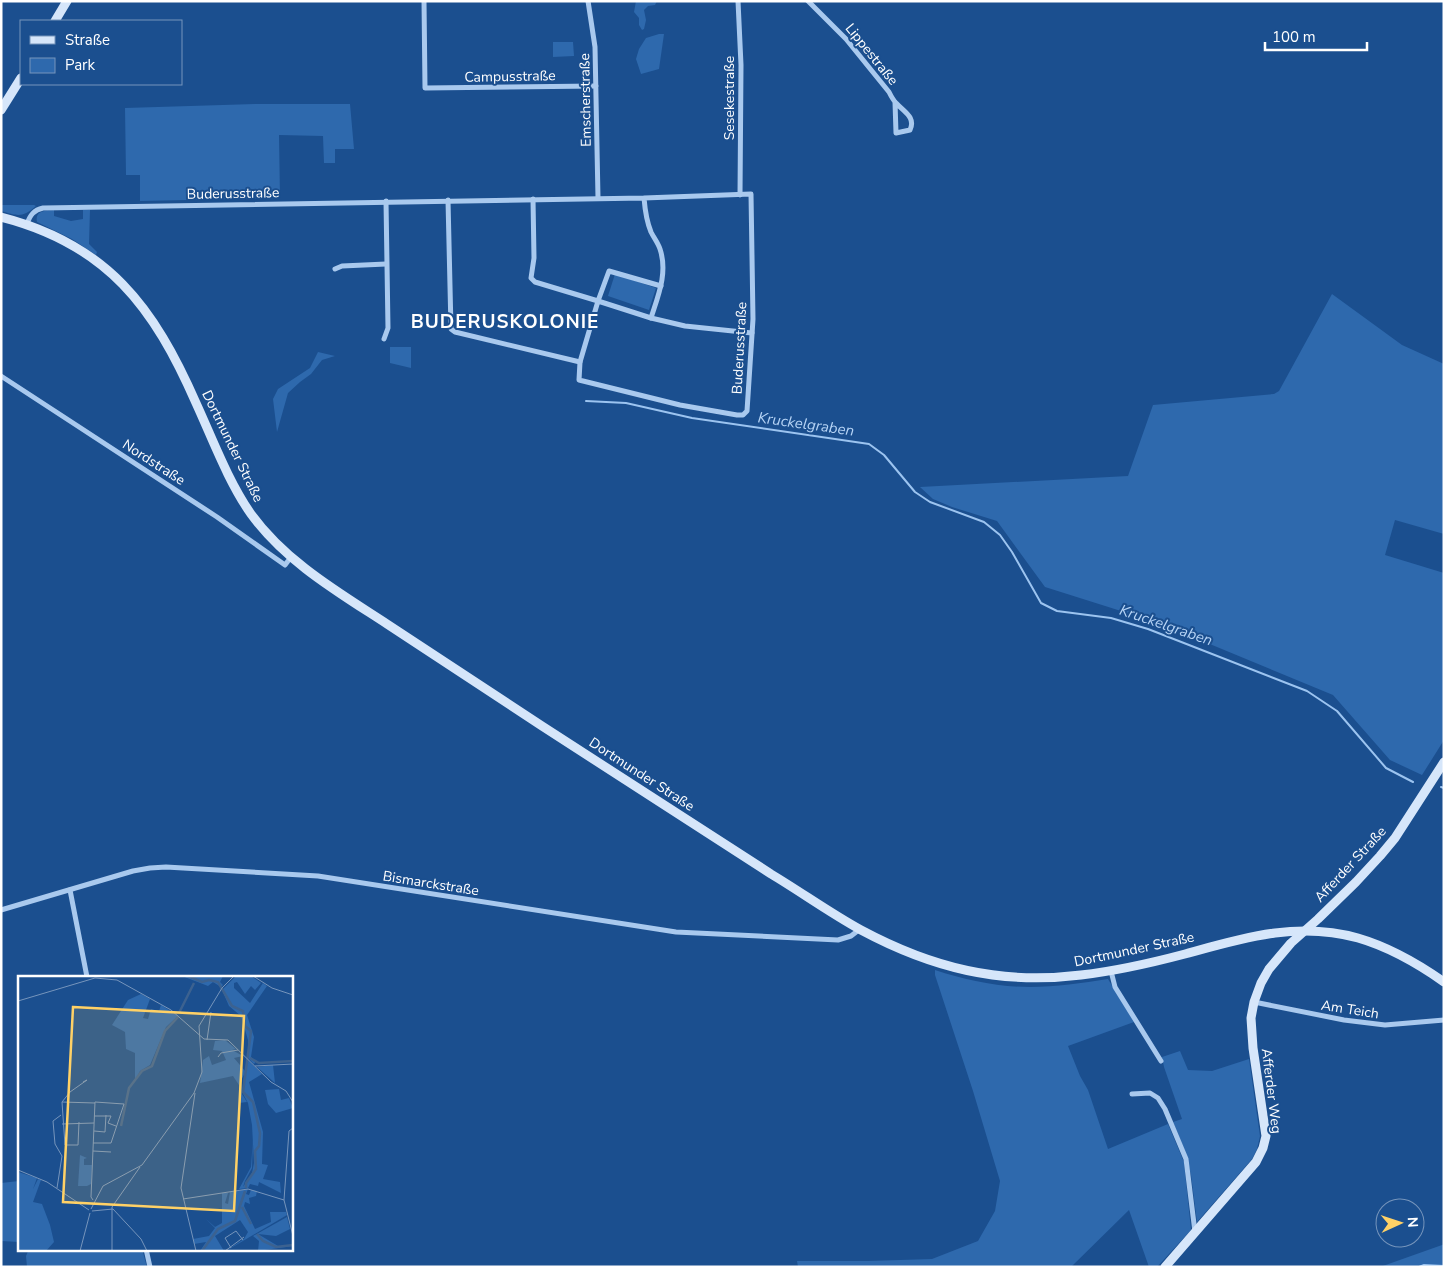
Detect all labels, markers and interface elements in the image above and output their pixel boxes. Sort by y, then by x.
street label: Lippestraße [841,19,902,89]
legend [20,20,182,85]
scale bar [1265,20,1368,52]
text: 100 m [1272,27,1316,47]
text: Straße [65,30,110,50]
street label: Emscherstraße [575,53,596,147]
text: Park [65,55,95,75]
street label: Sesekestraße [720,56,739,140]
street label: Campusstraße [464,66,556,87]
street label: Buderusstraße [187,183,279,204]
street label: Buderusstraße [728,301,751,395]
district label: BUDERUSKOLONIE [411,309,599,335]
street label: Dortmunder Straße [197,387,268,505]
water label: Kruckelgraben [757,407,855,441]
street label: Nordstraße [119,435,189,490]
water label: Kruckelgraben [1117,600,1215,650]
street label: Dortmunder Straße [585,733,698,816]
street label: Afferder Straße [1310,822,1391,906]
street label: Bismarckstraße [381,867,480,900]
street label: Dortmunder Straße [1072,927,1196,972]
inset map [18,976,292,1250]
street label: Am Teich [1320,996,1380,1023]
street label: Afferder Weg [1257,1047,1286,1135]
north arrow [1375,1198,1425,1248]
text: N [1403,1217,1422,1228]

